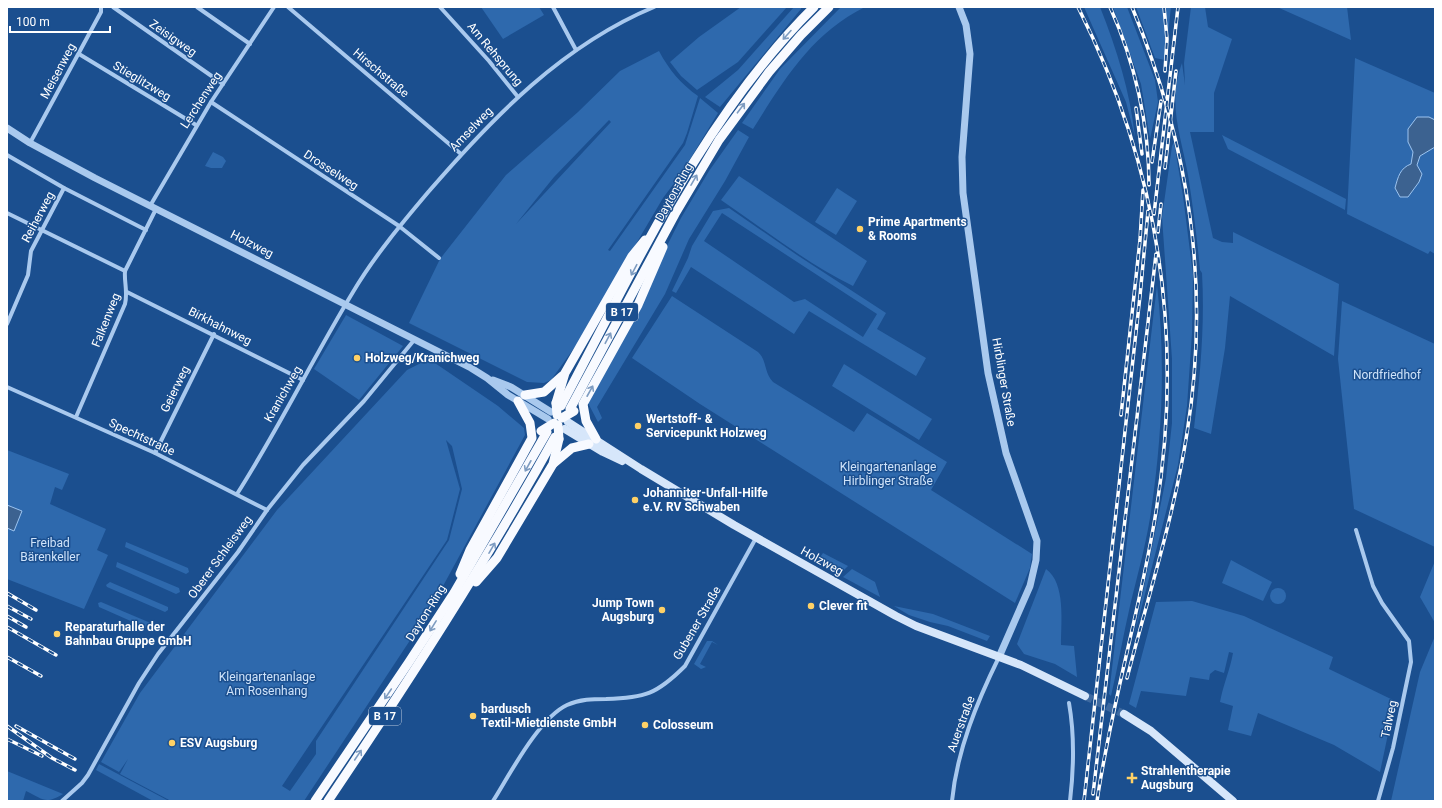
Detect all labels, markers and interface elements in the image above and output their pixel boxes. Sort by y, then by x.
scale bar [10,8,110,34]
text: 100 m [16,15,50,29]
street label: Zeisigweg [147,17,199,59]
street label: Am Rehsprung [464,19,526,89]
one-way arrow [783,30,792,41]
street label: Meisenweg [37,41,79,101]
street label: Hirschstraße [350,46,412,100]
street label: Stieglitzweg [111,58,173,104]
street label: Lerchenweg [177,69,225,131]
one-way arrow [737,102,746,113]
street label: Amselweg [447,104,495,154]
street label: Drosselweg [301,147,361,193]
street label: Dayton-Ring [652,161,696,223]
one-way arrow [691,174,699,186]
street label: Reiherweg [19,189,57,245]
place label: Prime Apartments & Rooms [868,215,967,243]
marker: Prime Apartments & Rooms [855,224,865,234]
street label: Holzweg [228,227,276,261]
one-way arrow [629,264,637,276]
street label: Falkenweg [89,291,123,349]
road number: B 17 [606,303,638,321]
street label: Birkhahnweg [186,304,254,348]
one-way arrow [605,332,613,344]
street label: Hirblinger Straße [989,337,1019,427]
place label: Holzweg/Kranichweg [365,351,480,365]
marker: Holzweg/Kranichweg [352,353,362,363]
street label: Geierweg [158,363,192,415]
street label: Kranichweg [261,363,305,425]
park label: Nordfriedhof [1353,368,1422,382]
one-way arrow [587,385,595,397]
place label: Wertstoff- & Servicepunkt Holzweg [646,412,767,440]
street label: Spechtstraße [107,416,177,458]
marker: Wertstoff- & Servicepunkt Holzweg [633,421,643,431]
one-way arrow [523,460,531,472]
park label: Kleingartenanlage Hirblinger Straße [840,460,936,488]
place label: Johanniter-Unfall-Hilfe e.V. RV Schwaben [643,486,768,514]
marker: Johanniter-Unfall-Hilfe e.V. RV Schwaben [630,495,640,505]
street label: Oberer Schleisweg [185,513,255,601]
park label: Freibad Bärenkeller [20,536,80,564]
one-way arrow [489,542,497,554]
street label: Holzweg [798,544,846,578]
street label: Dayton-Ring [403,582,449,644]
street label: Gubener Straße [670,584,724,662]
place label: Jump Town Augsburg [592,596,654,624]
place label: Clever fit [819,599,868,613]
marker: Clever fit [806,601,816,611]
marker: Jump Town Augsburg [657,605,667,615]
place label: Reparaturhalle der Bahnbau Gruppe GmbH [65,620,191,648]
one-way arrow [428,620,437,631]
marker: Reparaturhalle der Bahnbau Gruppe GmbH [52,629,62,639]
park label: Kleingartenanlage Am Rosenhang [219,670,315,698]
one-way arrow [383,689,392,700]
street label: Auerstraße [944,694,978,754]
street label: Talweg [1378,699,1400,739]
place label: bardusch Textil-Mietdienste GmbH [481,702,616,730]
road number: B 17 [369,707,401,725]
marker: bardusch Textil-Mietdienste GmbH [468,711,478,721]
place label: Colosseum [653,718,714,732]
marker: Colosseum [640,720,650,730]
place label: ESV Augsburg [180,736,257,750]
marker: ESV Augsburg [167,738,177,748]
one-way arrow [354,750,362,761]
place label: Strahlentherapie Augsburg [1141,764,1231,792]
marker: Strahlentherapie Augsburg [1126,772,1138,784]

